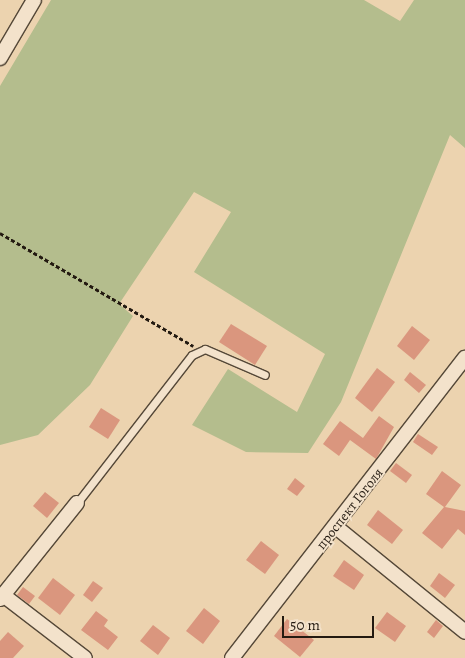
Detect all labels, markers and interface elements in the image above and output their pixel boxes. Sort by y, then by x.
street label: проспект Гоголя [313,465,387,553]
scale bar [285,606,378,638]
text: 50 m [290,615,320,635]

